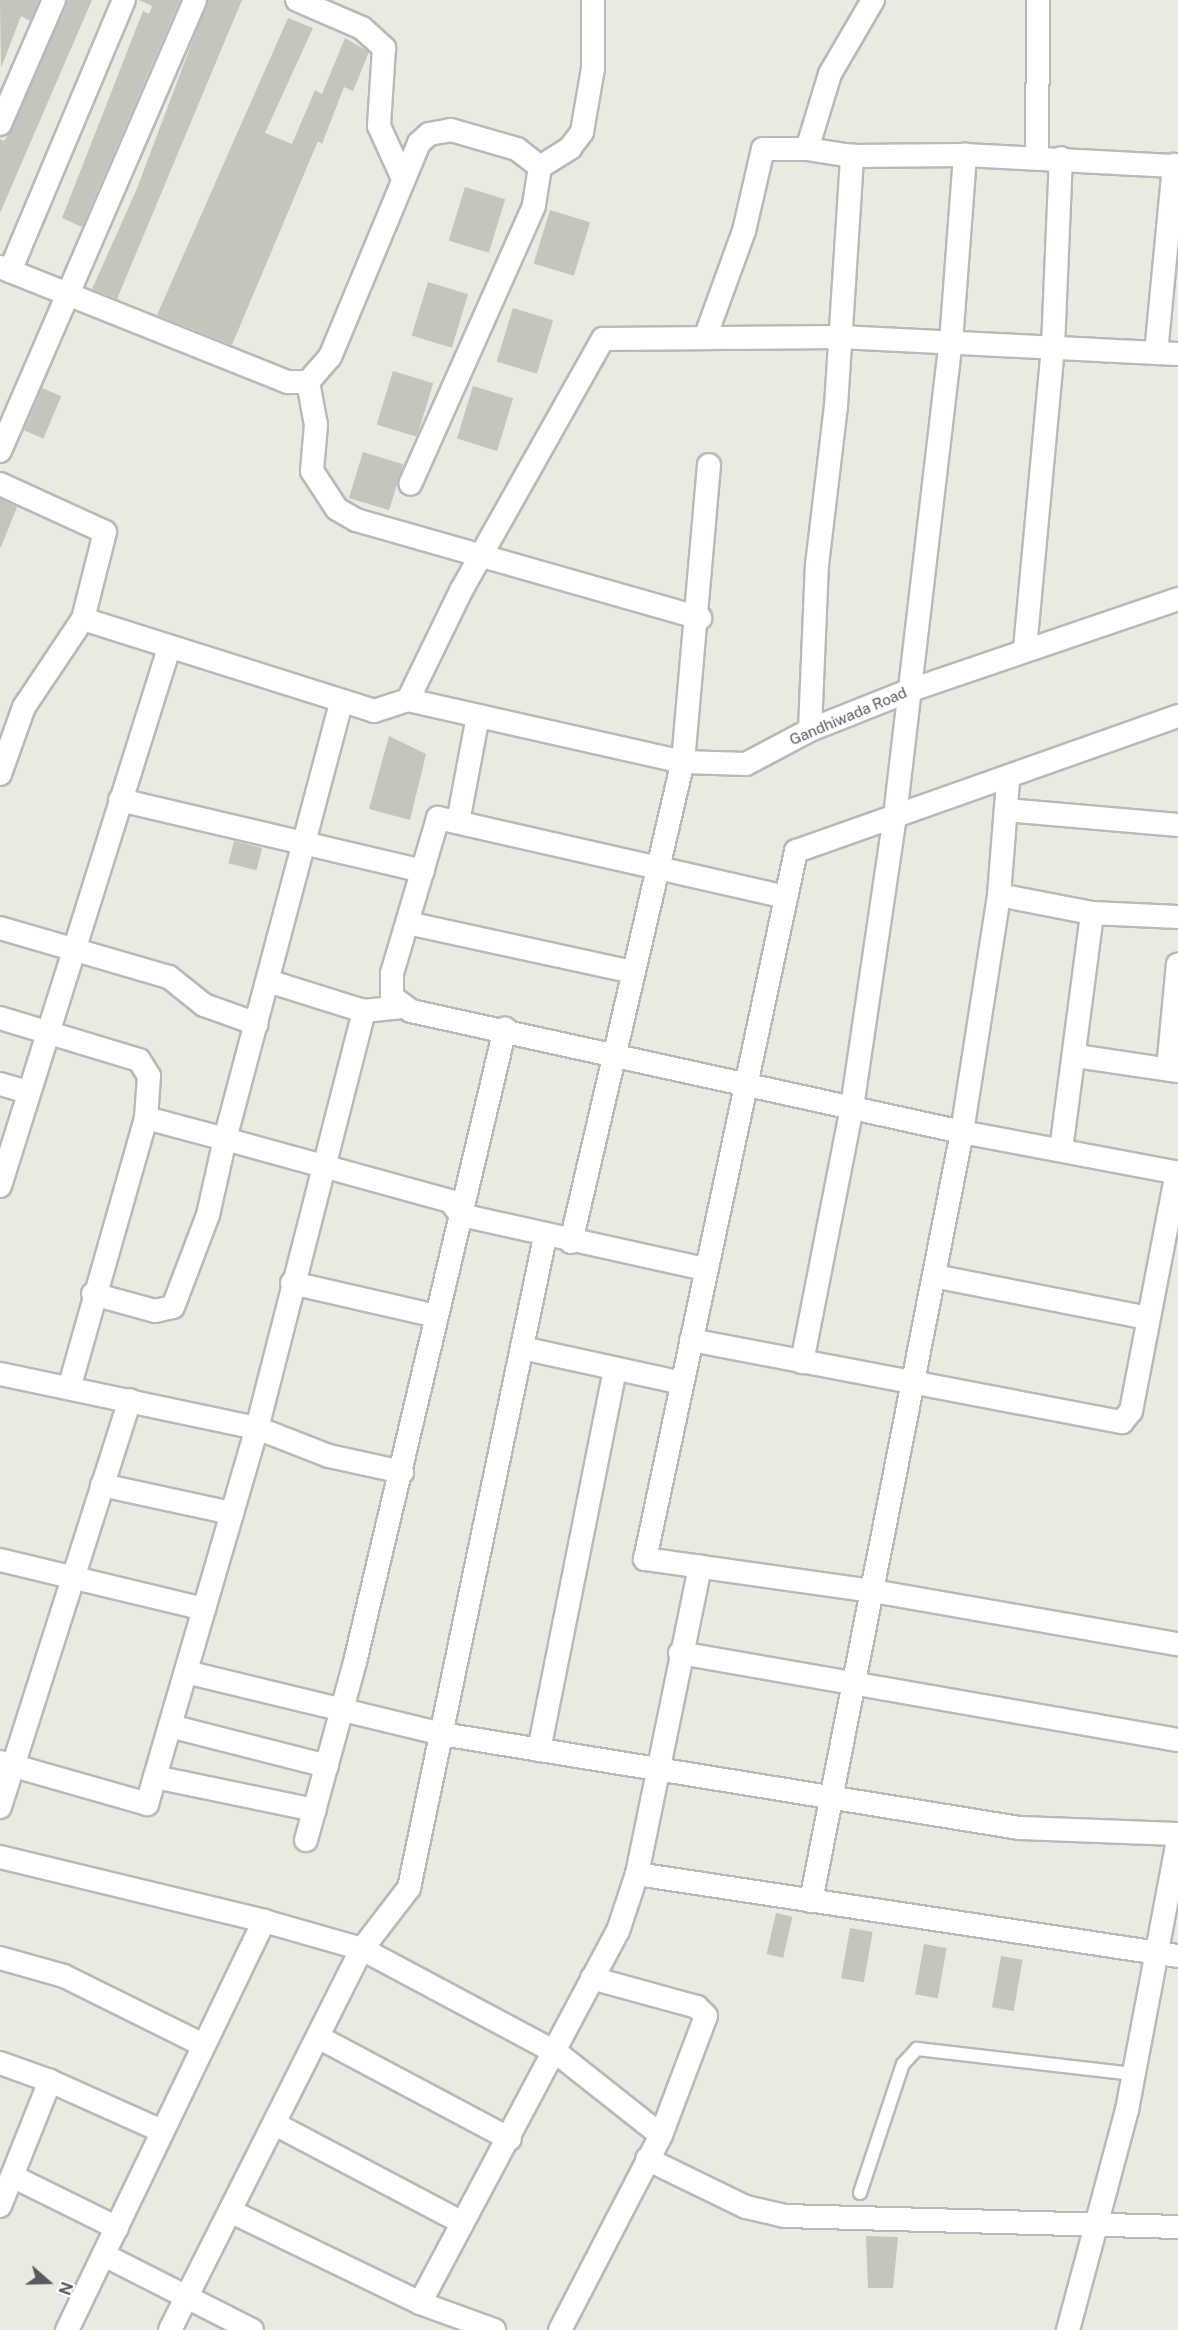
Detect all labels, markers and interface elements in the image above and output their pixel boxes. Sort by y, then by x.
street label: Gandhiwada Road [787,683,909,749]
north arrow [18,2252,78,2312]
text: N [54,2279,76,2297]

